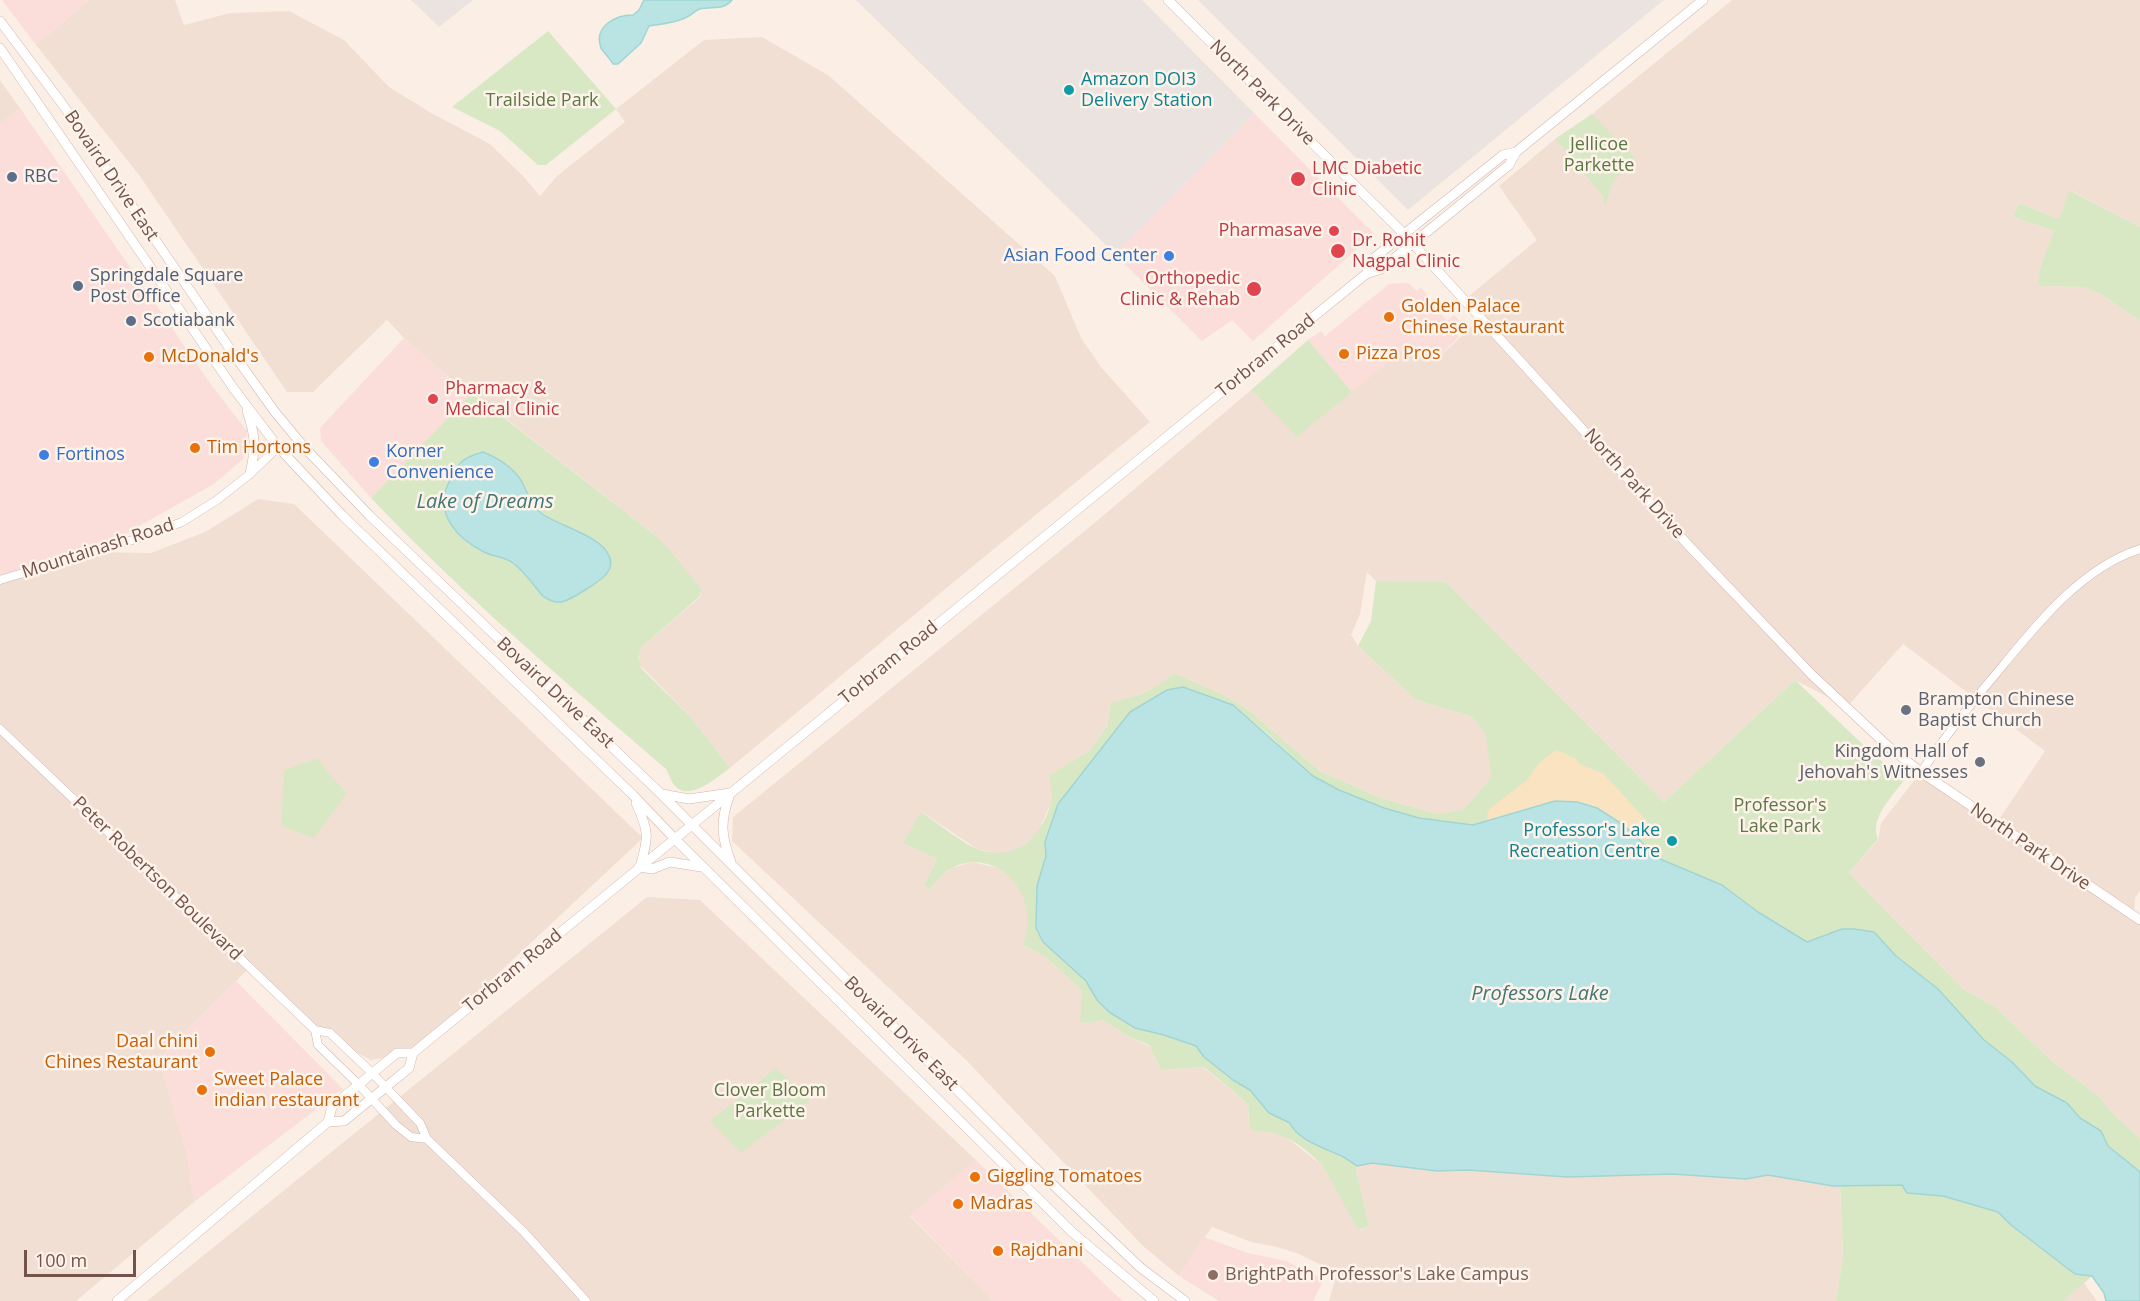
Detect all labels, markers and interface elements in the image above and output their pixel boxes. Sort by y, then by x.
street label: North Park Drive [1205,36,1319,150]
place label: Amazon DOI3 Delivery Station [1081,69,1213,112]
marker: Amazon DOI3 Delivery Station [1062,83,1076,97]
park label: Trailside Park [486,90,598,112]
street label: Bovaird Drive East [59,107,163,245]
park label: Jellicoe Parkette [1564,134,1634,176]
place label: LMC Diabetic Clinic [1312,158,1422,201]
place label: RBC [24,166,58,188]
marker: RBC [5,170,19,184]
marker: LMC Diabetic Clinic [1289,170,1307,188]
place label: Pharmasave [1218,220,1322,242]
marker: Pharmasave [1327,224,1341,238]
place label: Dr. Rohit Nagpal Clinic [1352,230,1460,272]
marker: Dr. Rohit Nagpal Clinic [1329,242,1347,260]
place label: Asian Food Center [1004,245,1157,267]
marker: Asian Food Center [1162,249,1176,263]
place label: Springdale Square Post Office [90,265,243,308]
place label: Orthopedic Clinic & Rehab [1120,268,1240,310]
marker: Springdale Square Post Office [71,279,85,293]
marker: Orthopedic Clinic & Rehab [1245,280,1263,298]
place label: Golden Palace Chinese Restaurant [1401,296,1564,338]
place label: Scotiabank [143,310,235,332]
street label: Torbram Road [1212,310,1320,402]
marker: Golden Palace Chinese Restaurant [1382,310,1396,324]
marker: Scotiabank [124,314,138,328]
place label: Pizza Pros [1356,343,1441,365]
place label: McDonald's [161,346,259,368]
marker: Pizza Pros [1337,347,1351,361]
marker: McDonald's [142,350,156,364]
place label: Pharmacy & Medical Clinic [445,378,559,420]
marker: Pharmacy & Medical Clinic [426,392,440,406]
street label: North Park Drive [1579,425,1689,543]
place label: Tim Hortons [207,437,311,459]
marker: Tim Hortons [188,441,202,455]
place label: Korner Convenience [386,441,494,484]
place label: Fortinos [56,444,125,466]
marker: Fortinos [37,448,51,462]
marker: Korner Convenience [367,455,381,469]
water label: Lake of Dreams [416,490,554,514]
street label: Mountainash Road [19,514,177,584]
street label: Torbram Road [835,617,943,709]
street label: Bovaird Drive East [492,633,618,753]
place label: Brampton Chinese Baptist Church [1918,689,2074,732]
marker: Brampton Chinese Baptist Church [1899,703,1913,717]
place label: Kingdom Hall of Jehovah's Witnesses [1799,741,1968,783]
marker: Kingdom Hall of Jehovah's Witnesses [1973,755,1987,769]
street label: Peter Robertson Boulevard [68,792,246,966]
park label: Professor's Lake Park [1733,795,1827,838]
street label: North Park Drive [1966,799,2094,895]
place label: Professor's Lake Recreation Centre [1509,820,1660,862]
marker: Professor's Lake Recreation Centre [1665,834,1679,848]
street label: Torbram Road [459,925,567,1017]
street label: Bovaird Drive East [839,972,963,1096]
water label: Professors Lake [1471,982,1609,1006]
place label: Daal chini Chines Restaurant [45,1031,198,1074]
marker: Daal chini Chines Restaurant [203,1045,217,1059]
place label: Sweet Palace indian restaurant [214,1069,359,1112]
park label: Clover Bloom Parkette [714,1080,826,1122]
marker: Sweet Palace indian restaurant [195,1083,209,1097]
place label: Giggling Tomatoes [987,1166,1142,1188]
marker: Giggling Tomatoes [968,1170,982,1184]
place label: Madras [970,1193,1033,1215]
marker: Madras [951,1197,965,1211]
scale bar [27,1238,140,1276]
place label: Rajdhani [1010,1240,1083,1262]
marker: Rajdhani [991,1244,1005,1258]
text: 100 m [35,1248,87,1272]
place label: BrightPath Professor's Lake Campus [1225,1264,1529,1286]
marker: BrightPath Professor's Lake Campus [1206,1268,1220,1282]

